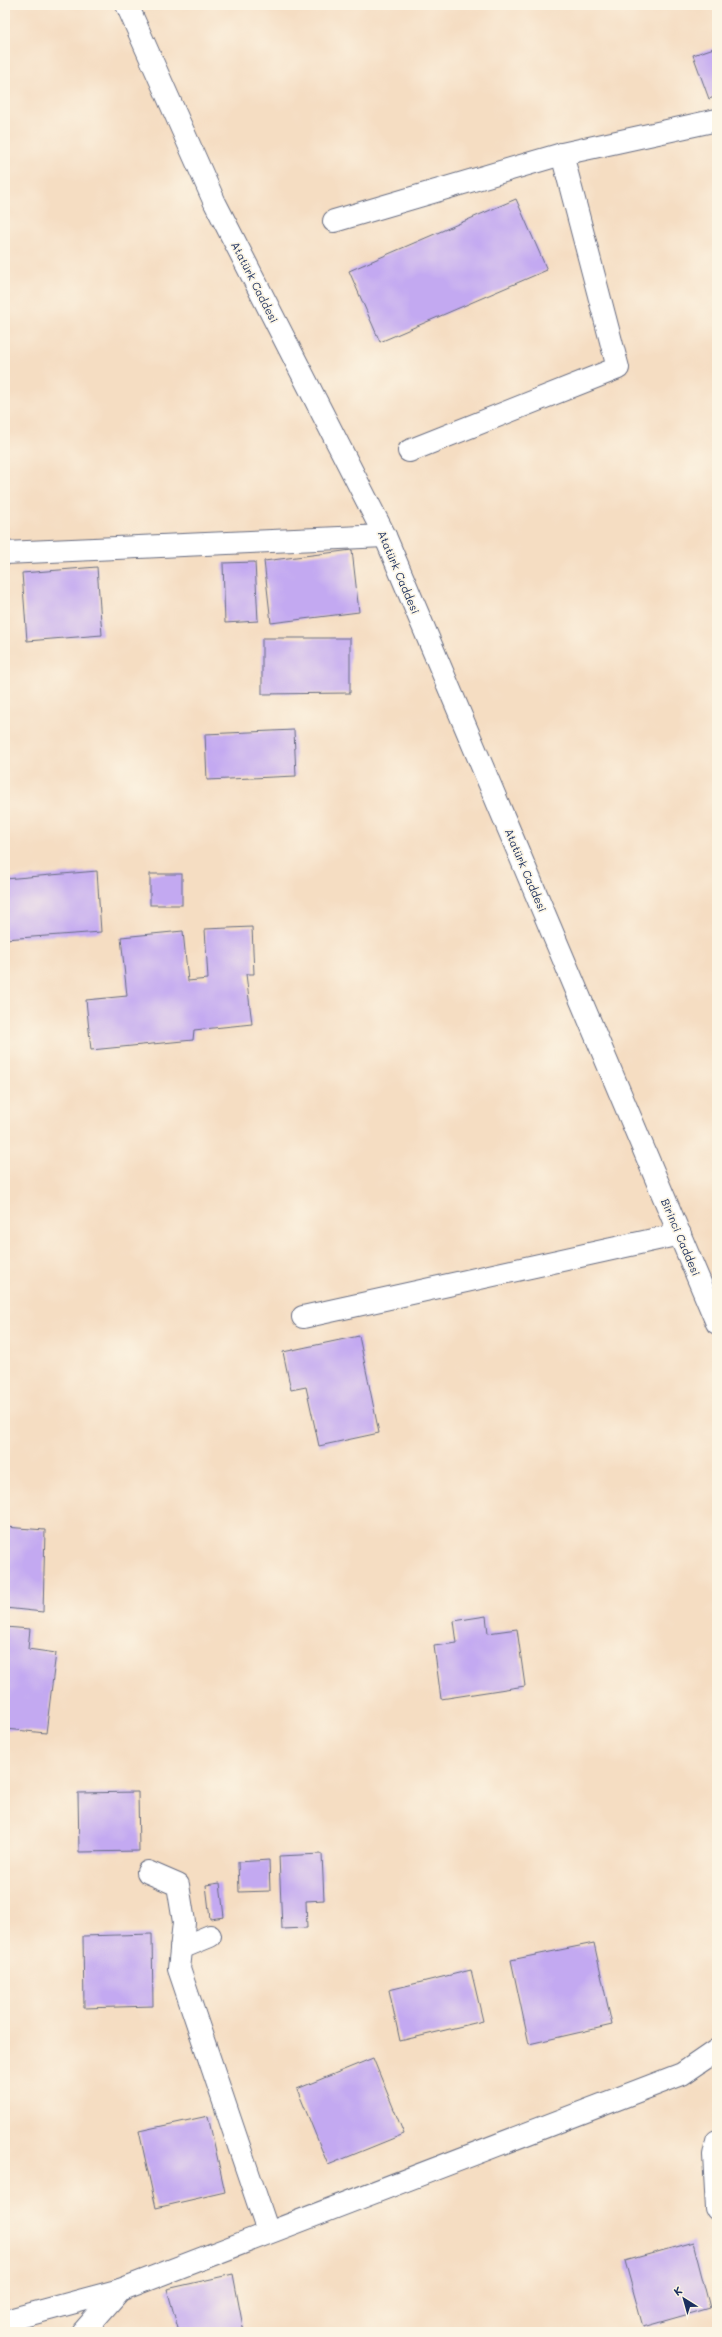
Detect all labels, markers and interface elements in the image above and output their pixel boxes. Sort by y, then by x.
street label: Atatürk Caddesi [228,239,282,325]
street label: Atatürk Caddesi [375,528,423,616]
street label: Atatürk Caddesi [502,826,550,914]
street label: Birinci Caddesi [658,1196,704,1278]
north arrow [664,2279,704,2319]
text: K [670,2282,685,2299]

